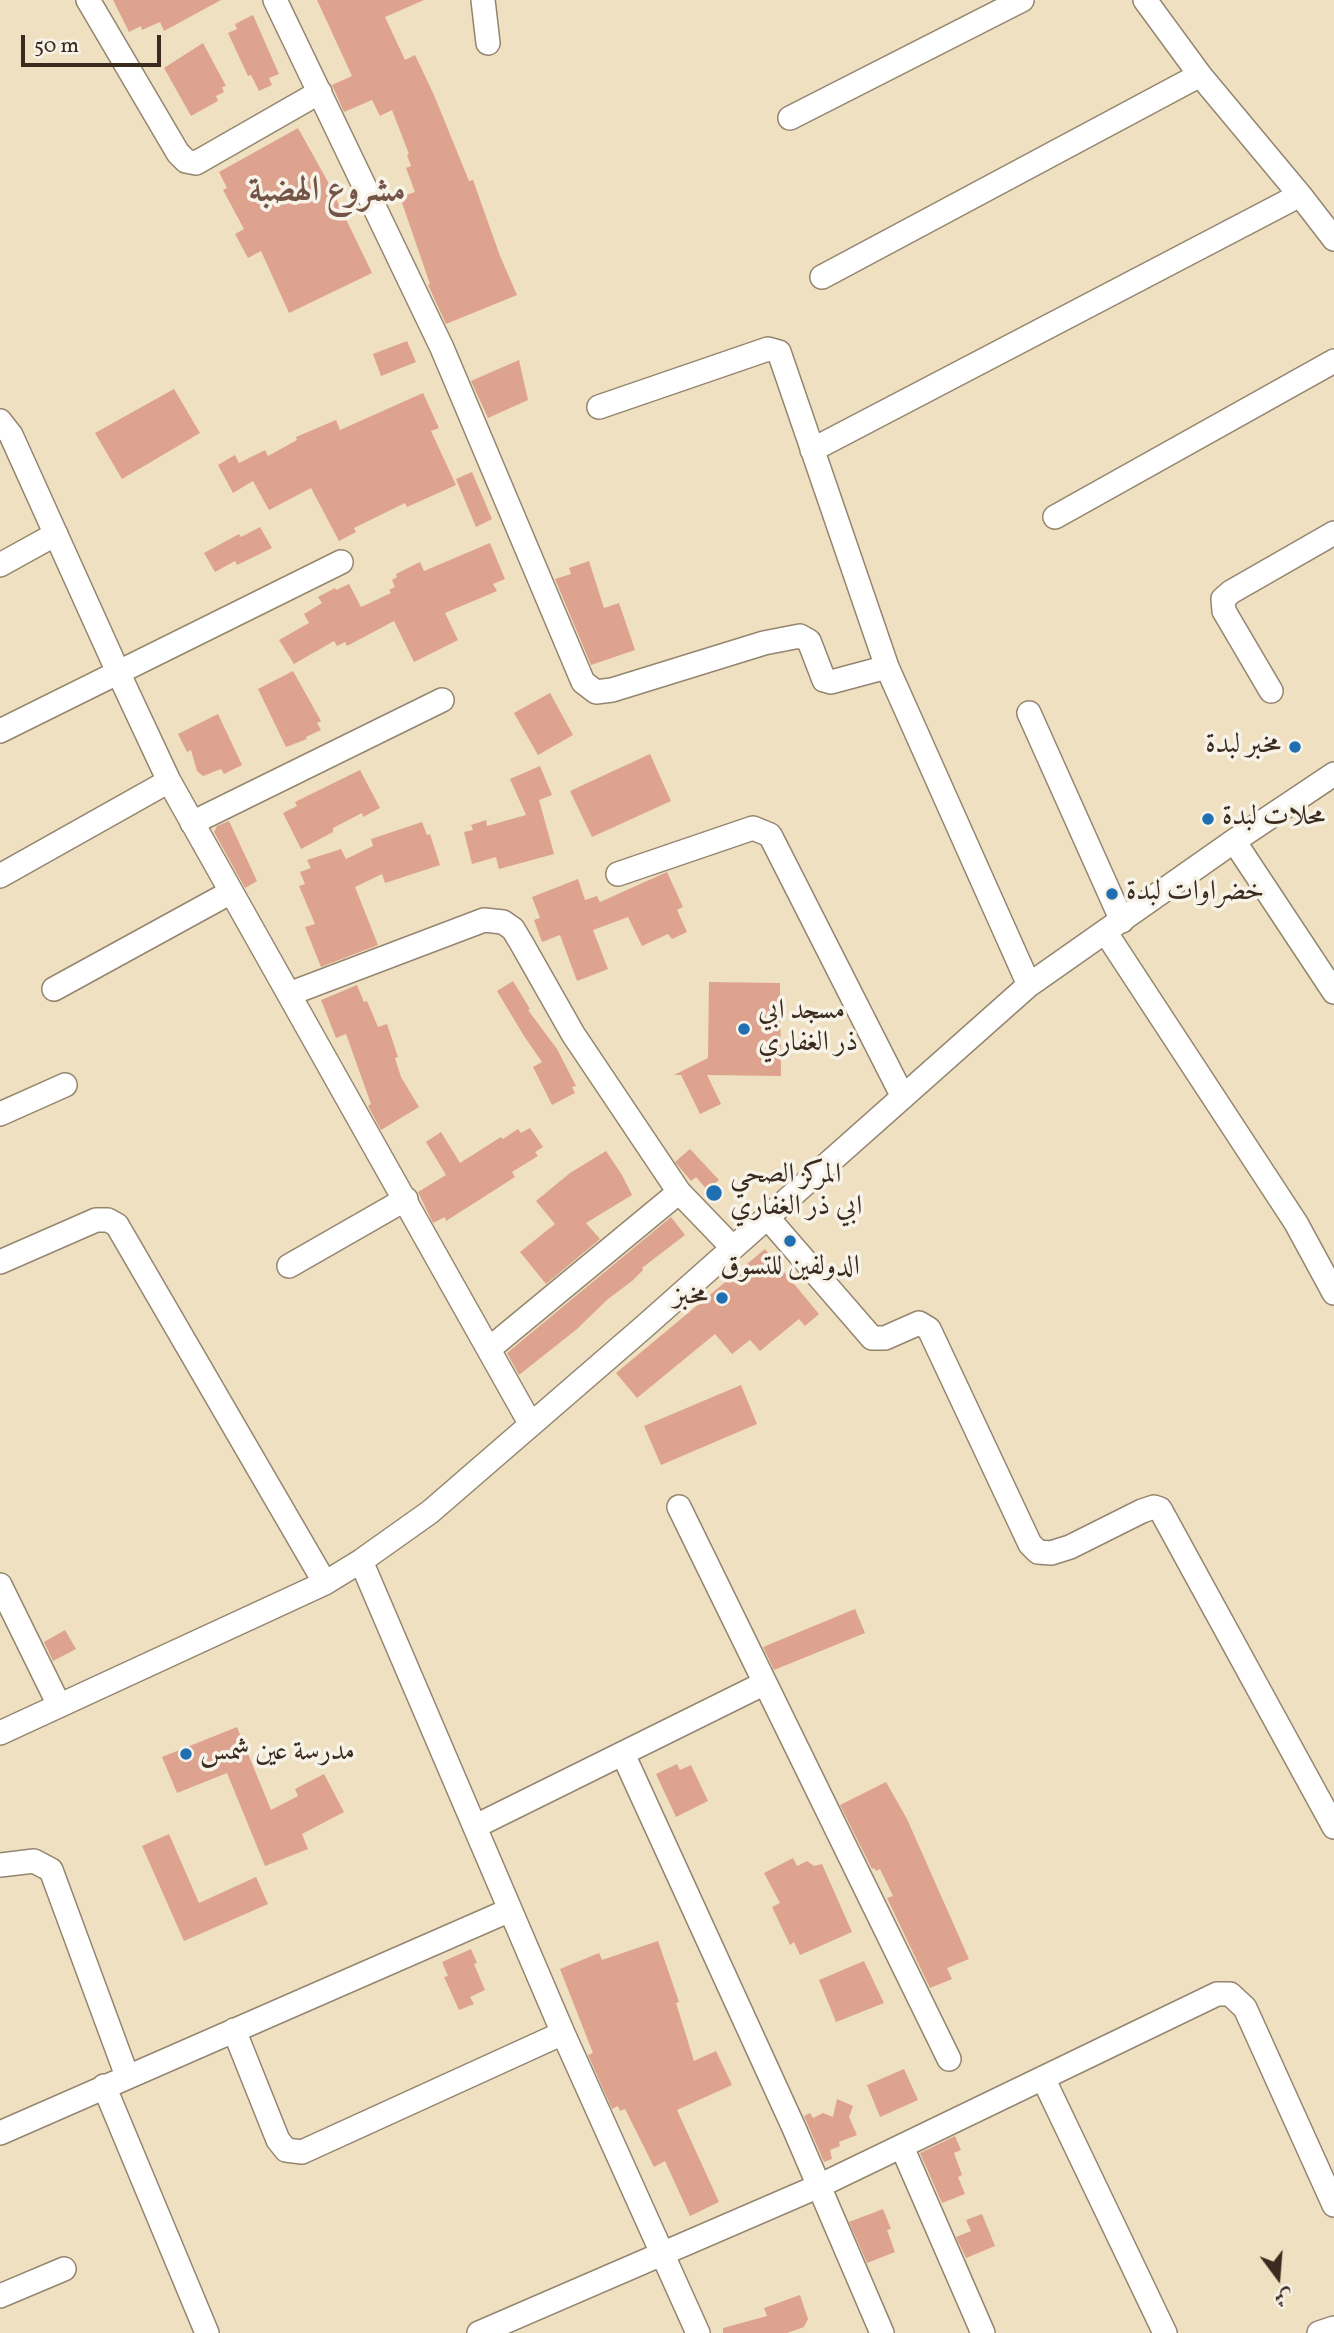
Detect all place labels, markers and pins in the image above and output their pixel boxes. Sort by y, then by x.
place label: مخبر لبدة [1205,730,1281,764]
marker: مخبر لبدة [1287,739,1303,755]
place label: محلات لبدة [1222,802,1325,836]
marker: محلات لبدة [1200,811,1216,827]
place label: خضراوات لبدة [1126,877,1264,911]
marker: خضراوات لبدة [1104,886,1120,902]
place label: مسجد ابي ذر الغفاري [758,996,858,1062]
marker: مسجد ابي ذر الغفاري [736,1021,752,1037]
place label: المركز الصحي ابي ذر الغفاري [730,1160,862,1226]
marker: المركز الصحي ابي ذر الغفاري [704,1183,724,1203]
marker: الدولفين للتسوق [782,1233,798,1249]
place label: الدولفين للتسوق [720,1252,860,1286]
place label: مخبز [673,1281,708,1315]
marker: مخبز [714,1290,730,1306]
place label: مدرسة عين شمس [200,1737,355,1771]
marker: مدرسة عين شمس [178,1746,194,1762]

